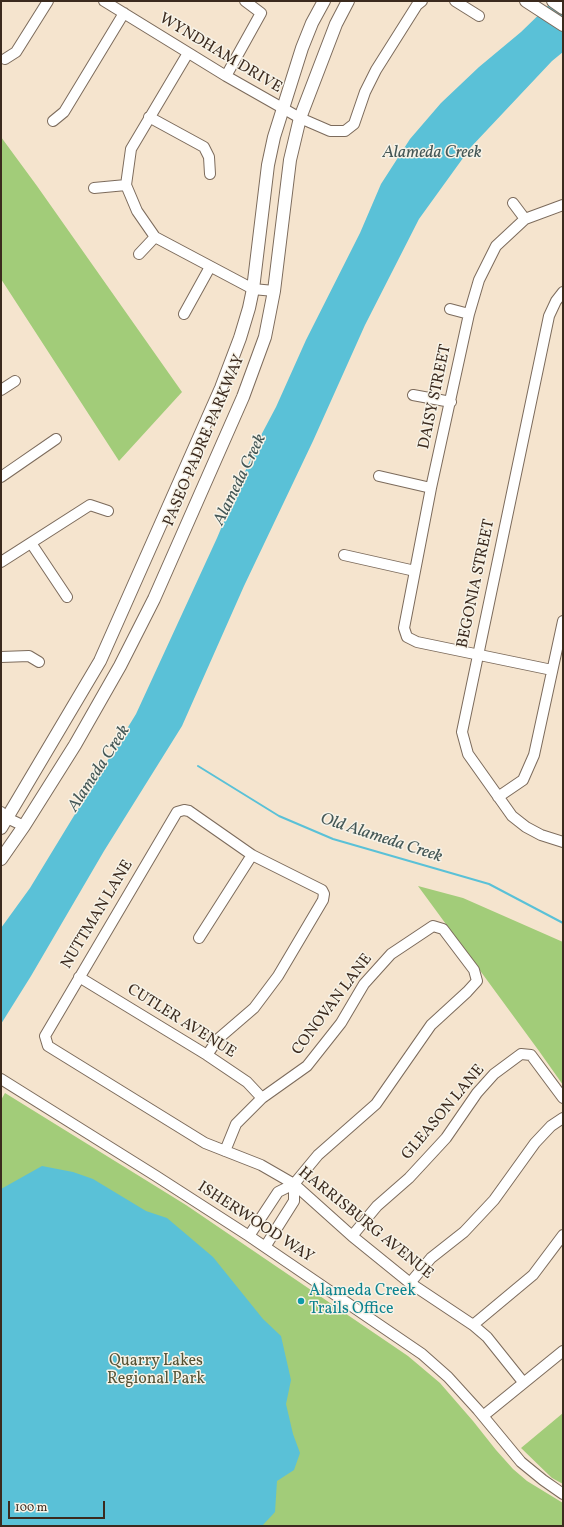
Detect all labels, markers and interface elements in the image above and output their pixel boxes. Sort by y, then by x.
street label: WYNDHAM DRIVE [155,10,285,98]
water label: Alameda Creek [382,144,482,164]
street label: DAISY STREET [416,343,456,451]
street label: PASEO PADRE PARKWAY [160,352,250,530]
water label: Alameda Creek [210,431,272,529]
street label: BEGONIA STREET [454,518,500,650]
water label: Alameda Creek [64,722,136,816]
water label: Old Alameda Creek [317,810,445,868]
street label: NUTTMAN LANE [58,857,138,973]
street label: CONOVAN LANE [289,951,377,1059]
street label: CUTLER AVENUE [123,981,239,1063]
street label: GLEASON LANE [399,1061,489,1165]
street label: HARRISBURG AVENUE [294,1164,436,1284]
street label: ISHERWOOD WAY [193,1178,317,1268]
place label: Alameda Creek Trails Office [309,1282,416,1320]
marker: Alameda Creek Trails Office [296,1296,306,1306]
park label: Quarry Lakes Regional Park [107,1352,205,1390]
scale bar [10,1493,107,1519]
text: 100 m [15,1500,47,1516]

